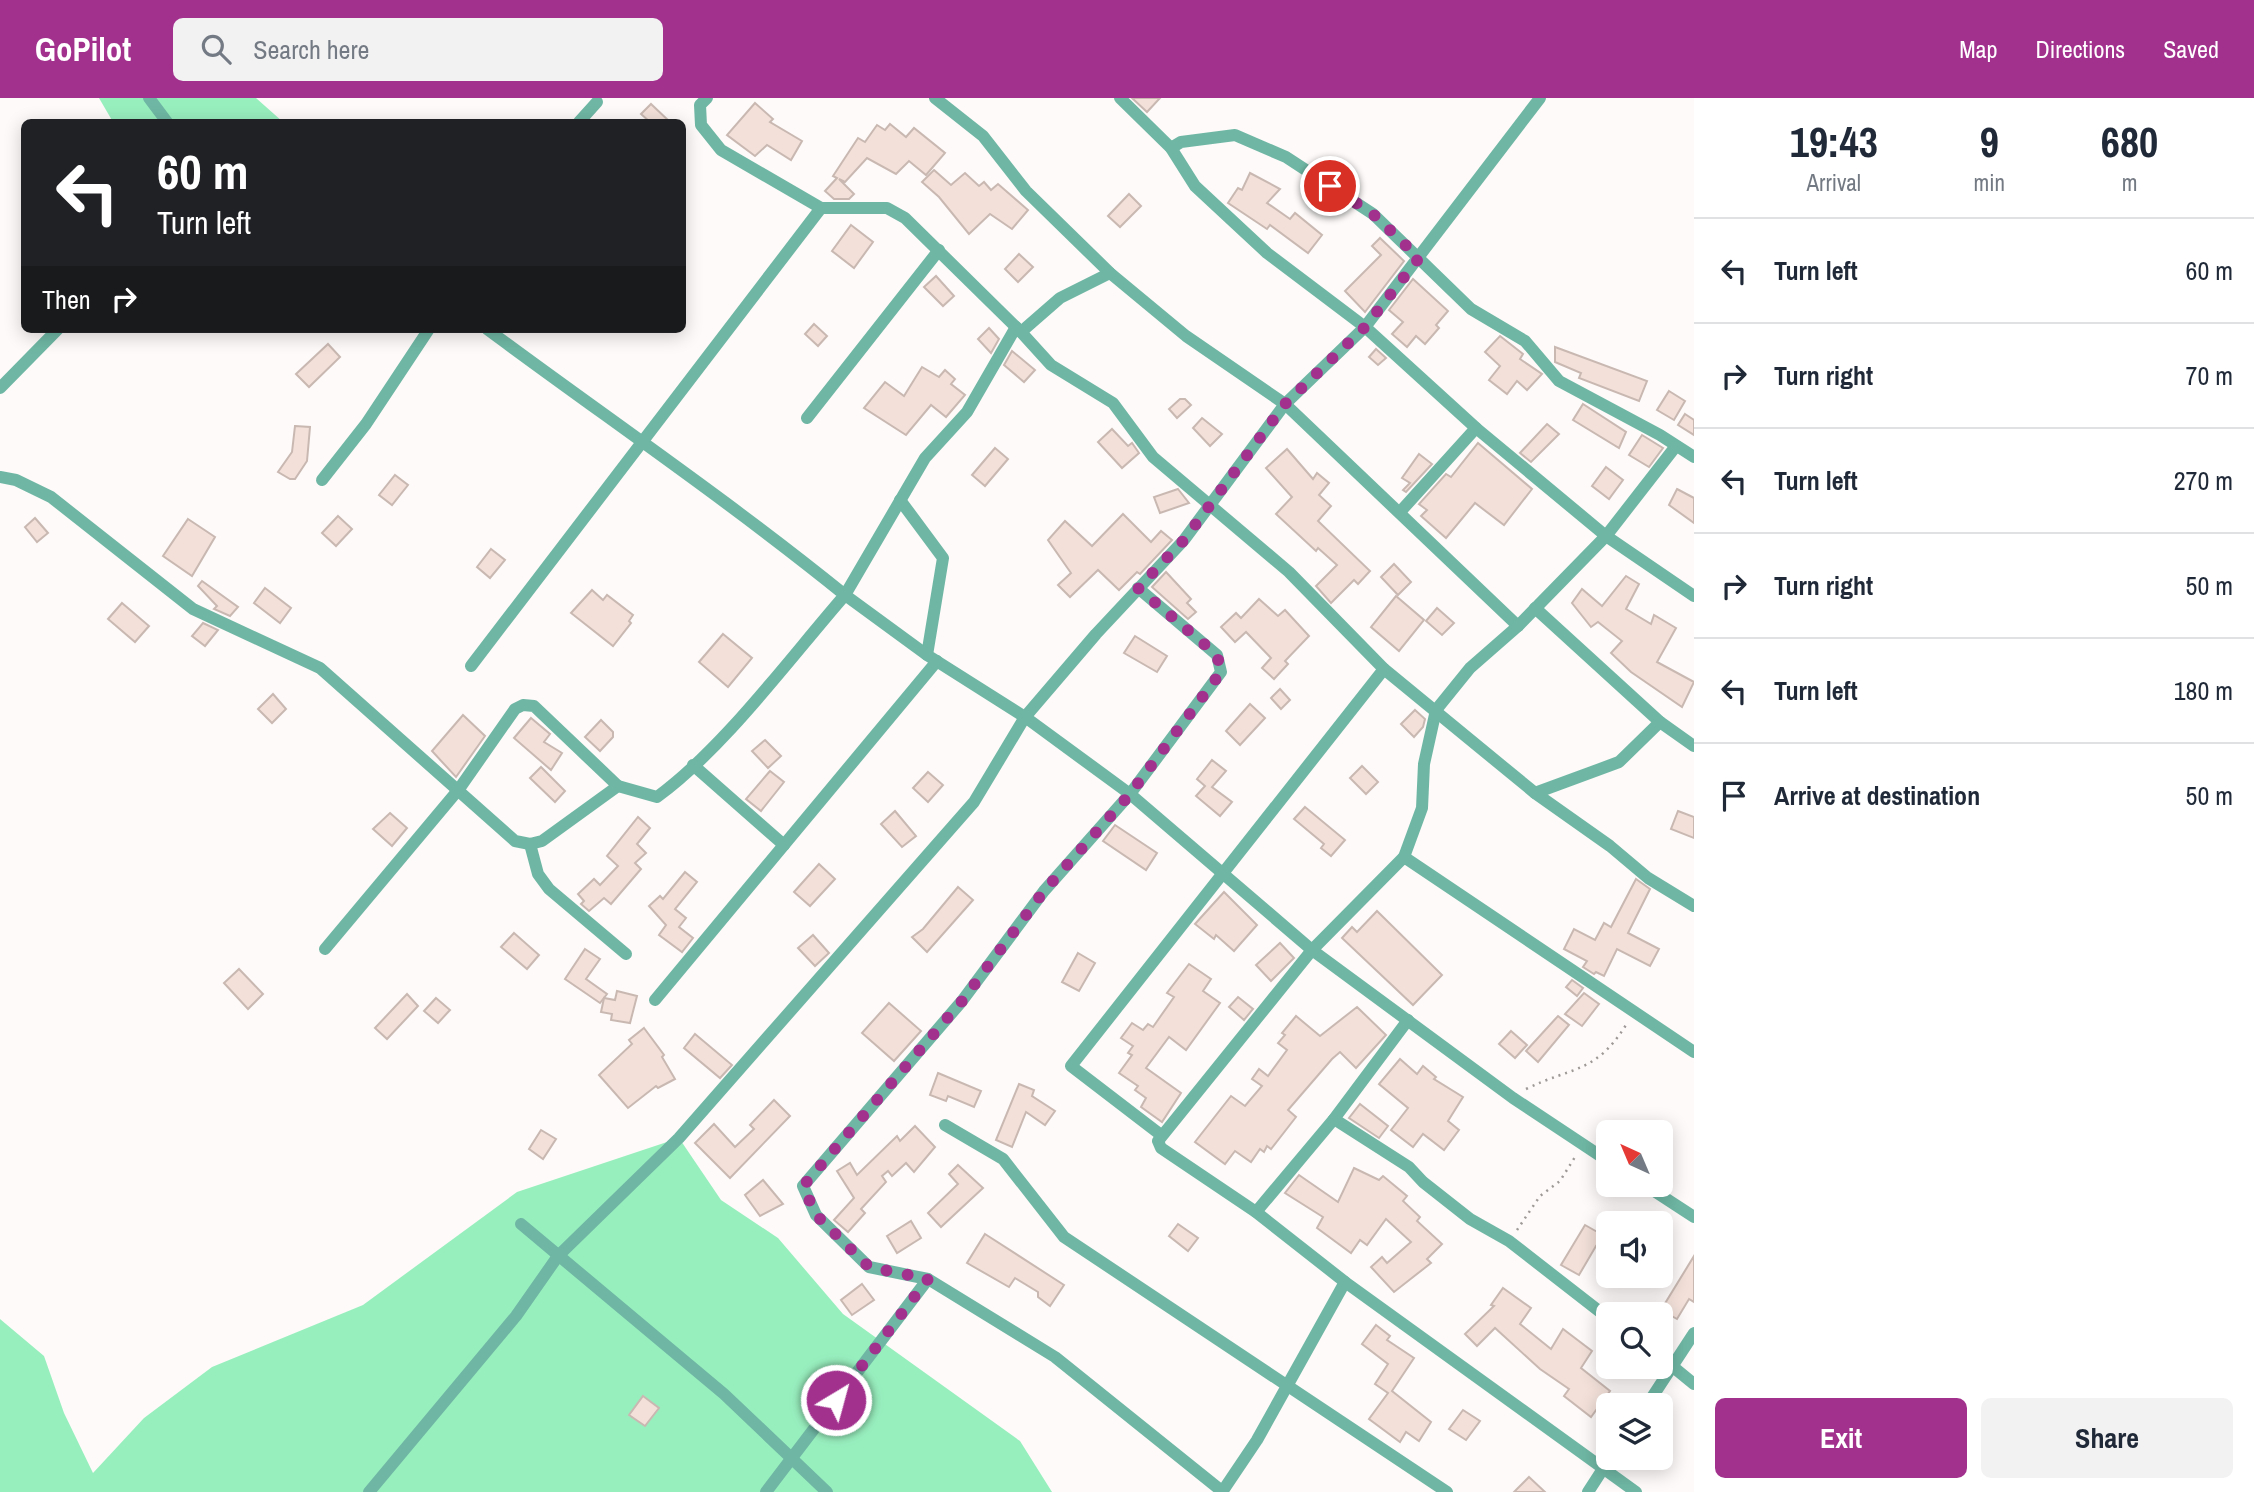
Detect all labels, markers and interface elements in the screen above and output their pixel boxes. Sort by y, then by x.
search box [173,18,663,81]
text: GoPilot [35,27,131,71]
icon: search [197,30,235,68]
text: Search here [253,32,369,67]
text: Map [1959,33,1997,65]
text: Directions [2035,33,2125,65]
text: Saved [2163,33,2219,65]
text: 19:43 [1790,114,1878,170]
text: 9 [1980,114,1999,170]
text: 680 [2101,114,2158,170]
text: 60 m [157,138,249,204]
icon: left [42,147,133,238]
pin [1300,156,1360,216]
icon: arrive [1311,167,1349,205]
text: Arrival [1807,167,1861,198]
text: min [1974,167,2005,198]
text: m [2122,167,2137,198]
text: Turn left [157,201,251,244]
icon: left [1715,252,1753,290]
text: Turn left [1774,253,1858,288]
text: 60 m [2186,253,2233,288]
icon: right [105,280,143,318]
text: Then [42,282,91,317]
icon: right [1715,357,1753,395]
text: Turn right [1774,358,1873,393]
text: 70 m [2186,358,2233,393]
icon: left [1715,462,1753,500]
text: Turn left [1774,463,1858,498]
text: 270 m [2174,463,2233,498]
icon: right [1715,567,1753,605]
text: Turn right [1774,568,1873,603]
text: 50 m [2186,568,2233,603]
icon: left [1715,672,1753,710]
text: Turn left [1774,673,1858,708]
text: 180 m [2174,673,2233,708]
icon: arrive [1715,777,1753,815]
text: Arrive at destination [1774,778,1980,813]
text: 50 m [2186,778,2233,813]
north arrow [1596,1120,1673,1197]
map controls [1596,1120,1673,1470]
button: sound [1596,1211,1673,1288]
button: search [1596,1302,1673,1379]
position arrow [799,1363,873,1437]
button: layers [1596,1393,1673,1470]
button: Exit [1715,1398,1967,1478]
button: Share [1981,1398,2233,1478]

